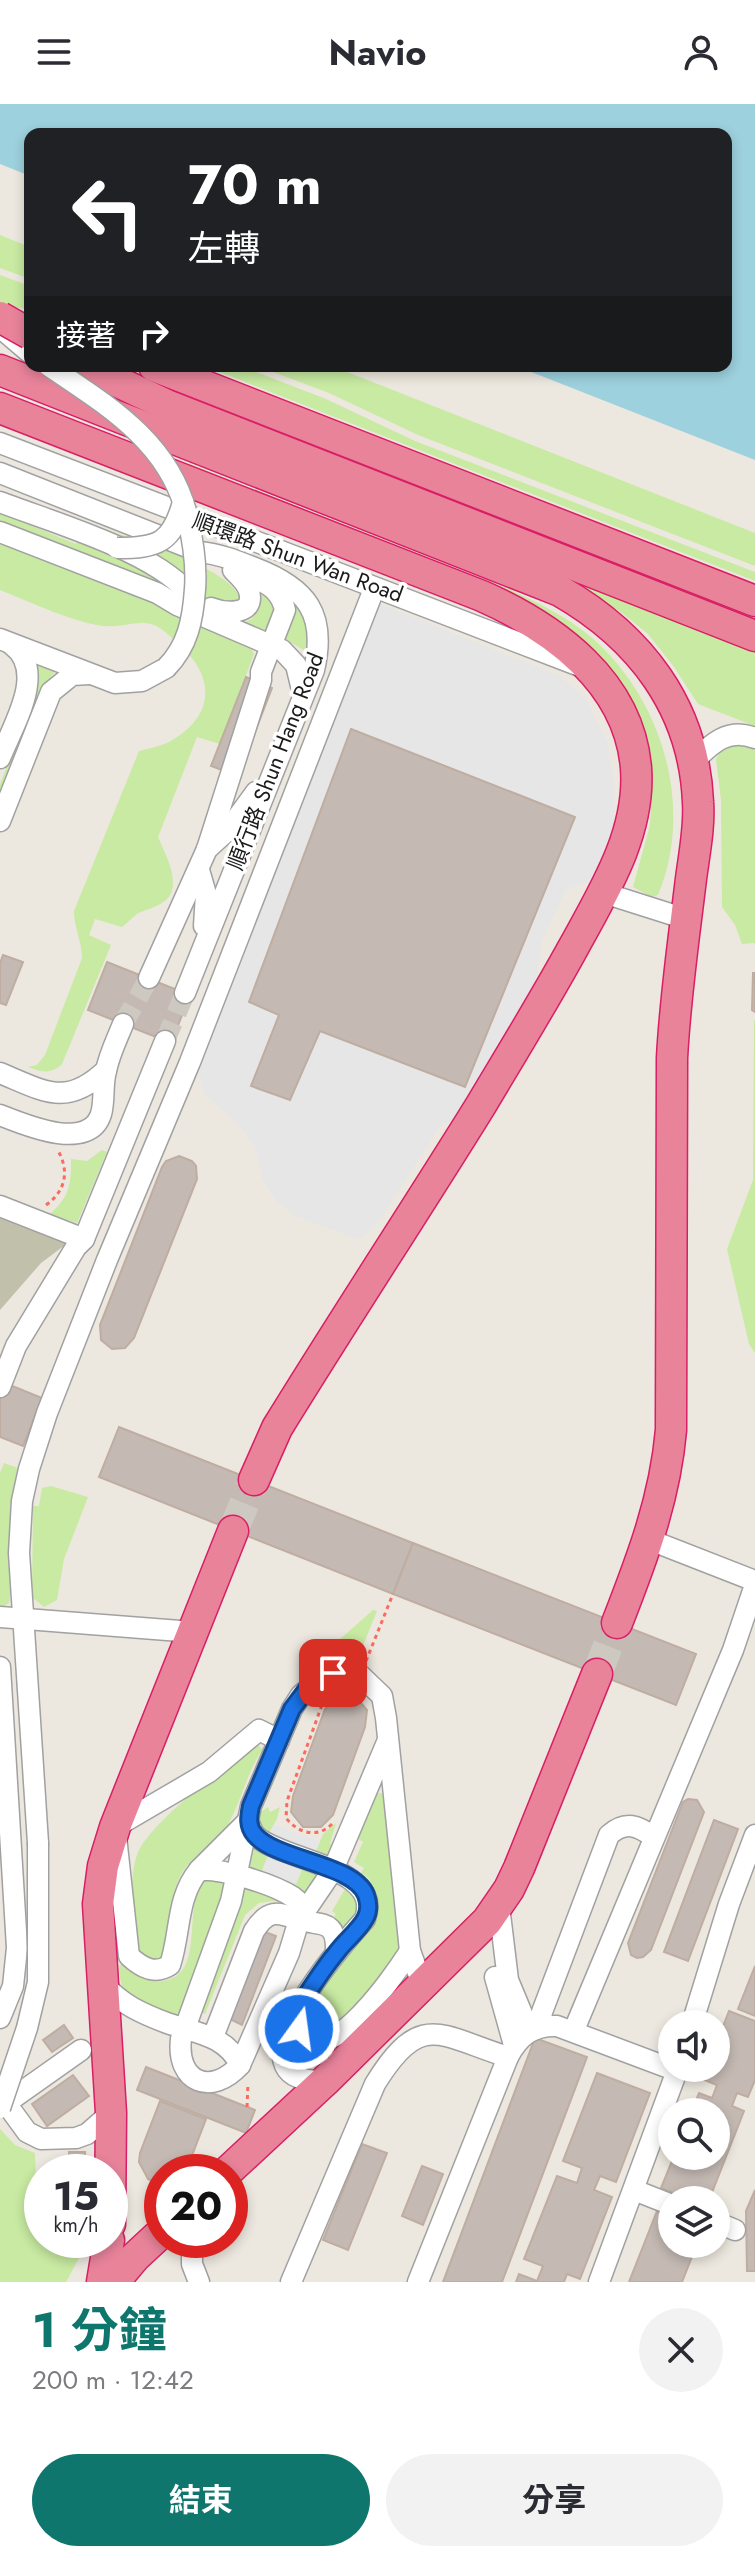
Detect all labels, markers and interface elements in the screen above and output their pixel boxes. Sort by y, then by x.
text: Navio [329,26,426,78]
icon: menu [32,30,76,74]
icon: person [679,30,723,74]
text: 70 m [188,144,322,225]
icon: left [56,160,160,264]
text: 左轉 [188,222,260,274]
icon: right [132,312,176,356]
text: 接著 [56,314,116,357]
street label: 順環路 Shun Wan Road [188,504,408,610]
street label: 順行路 Shun Hang Road [219,648,331,874]
pin [299,1639,367,1707]
icon: arrive [311,1651,355,1695]
position arrow [257,1987,341,2071]
map controls [658,2010,730,2258]
button: sound [658,2010,730,2082]
button: search [658,2098,730,2170]
speed limit sign: 20 [144,2154,248,2258]
text: 15 [53,2167,99,2225]
button: layers [658,2186,730,2258]
text: km/h [53,2211,99,2240]
text: 1 分鐘 [32,2296,167,2365]
button: close [639,2308,723,2392]
text: 200 m · 12:42 [32,2361,194,2399]
button: 結束 [32,2454,370,2546]
button: 分享 [386,2454,723,2546]

